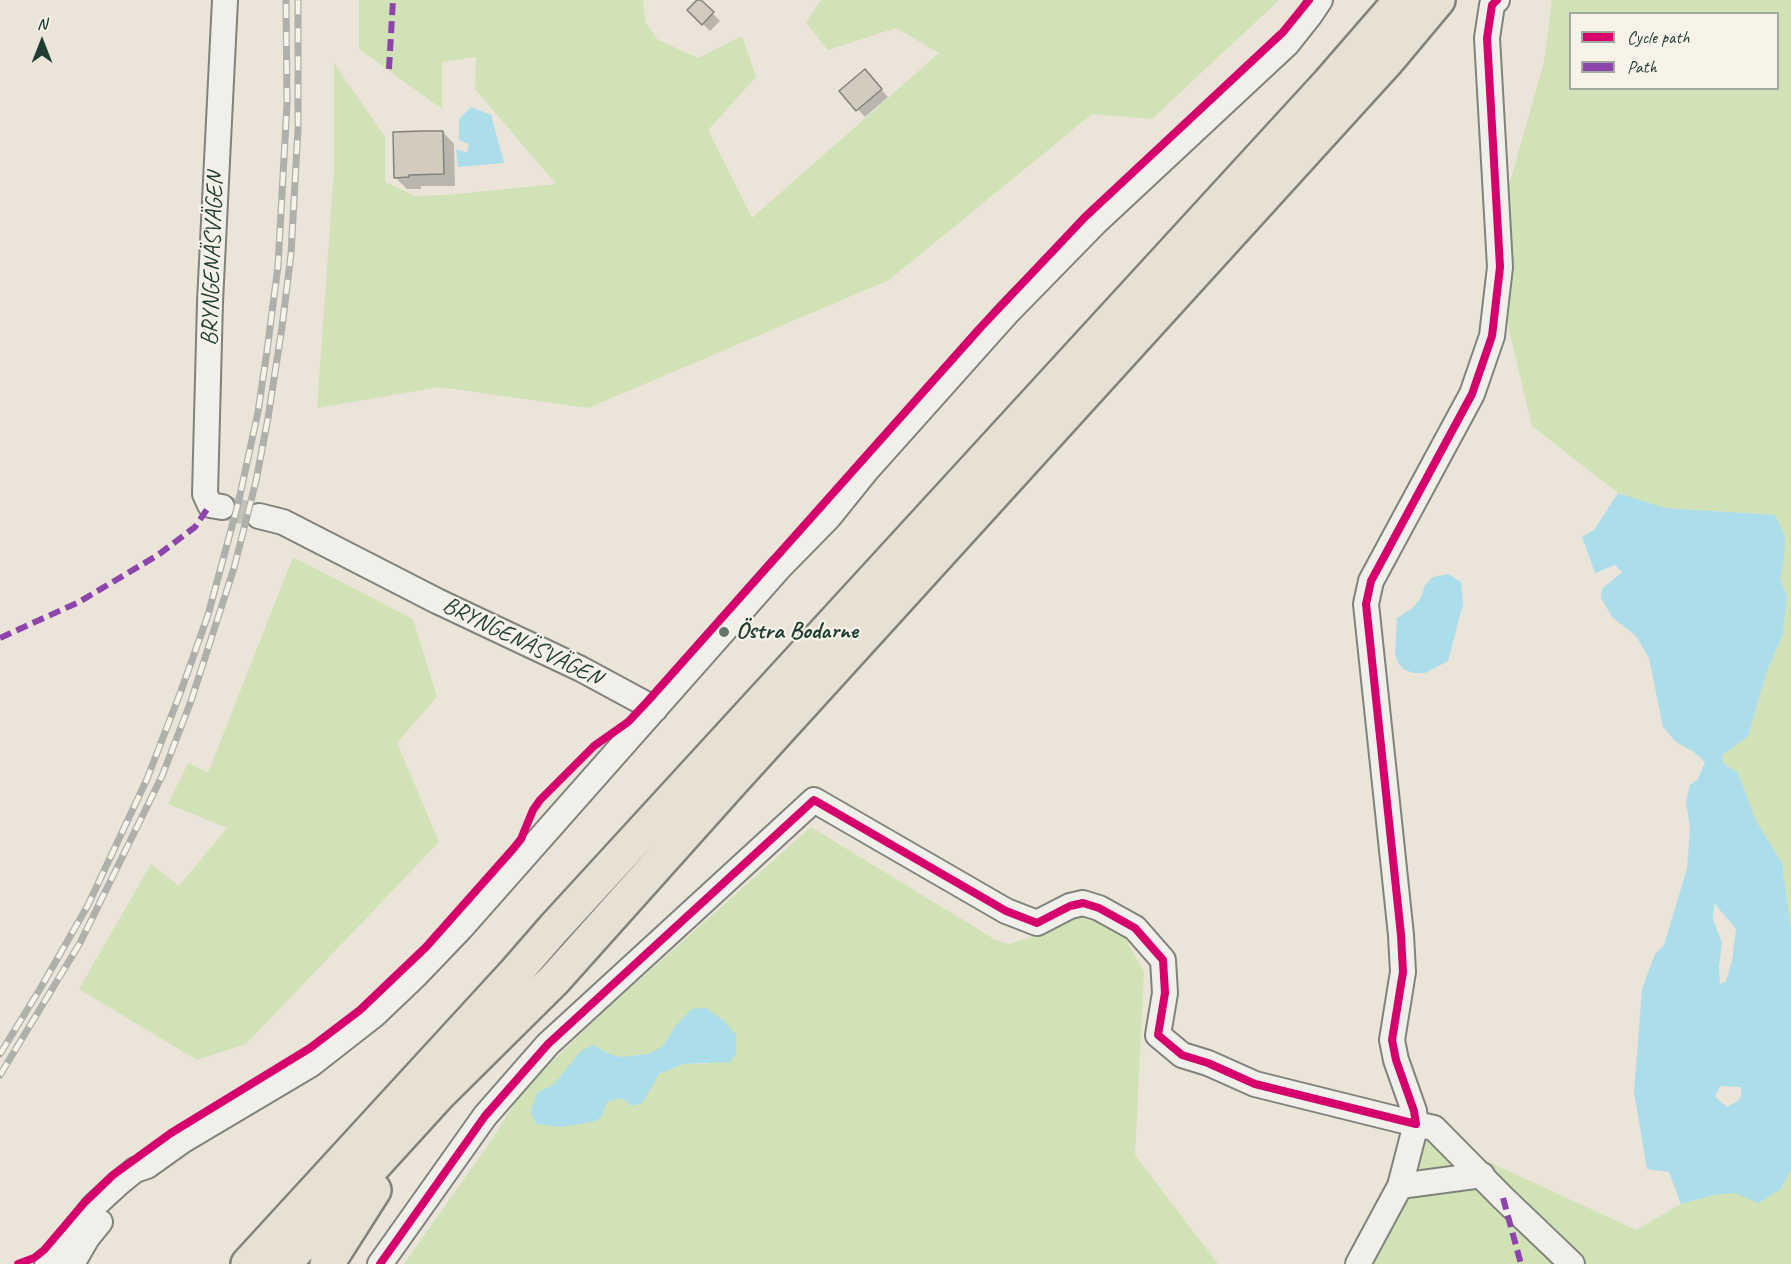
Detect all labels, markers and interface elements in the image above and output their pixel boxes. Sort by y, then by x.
north arrow [12,12,72,72]
legend [1569,12,1779,90]
text: N [37,14,47,34]
text: Cycle path [1627,26,1689,48]
text: Path [1627,56,1657,78]
street label: BRYNGENÄSVÄGEN [196,172,230,346]
street label: BRYNGENÄSVÄGEN [438,591,606,693]
place label: Östra Bodarne [736,618,858,646]
marker: Östra Bodarne [717,625,731,639]

